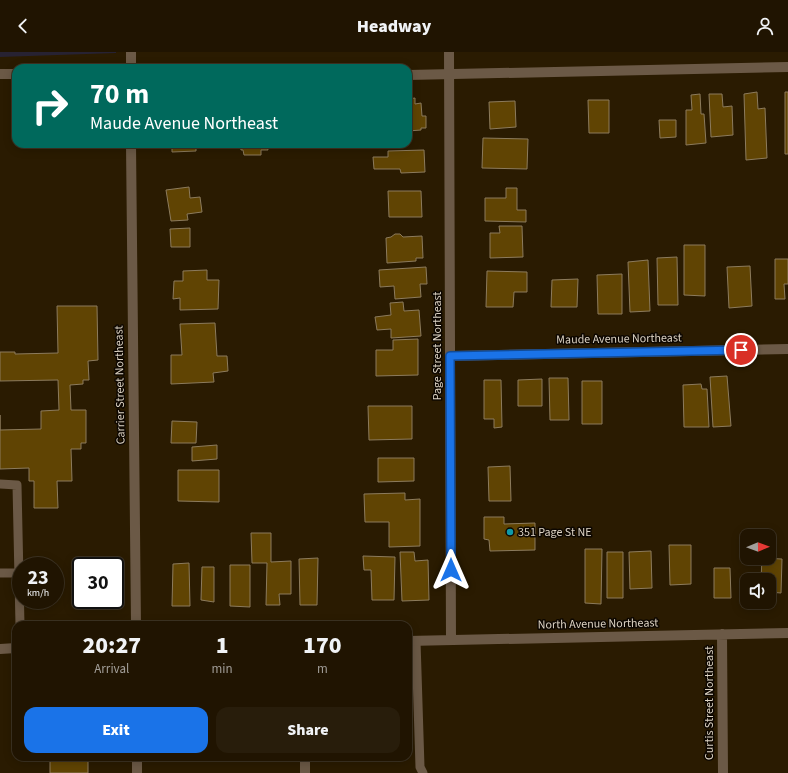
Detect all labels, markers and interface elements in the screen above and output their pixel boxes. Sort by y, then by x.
text: Headway [357,14,431,39]
icon: back [12,15,34,37]
icon: person [754,15,776,37]
text: 70 m [90,74,149,114]
icon: right [24,80,76,132]
text: Maude Avenue Northeast [90,111,278,136]
street label: Page Street Northeast [429,292,446,400]
street label: Carrier Street Northeast [110,325,130,445]
street label: Maude Avenue Northeast [556,329,682,349]
pin [724,333,758,367]
icon: arrive [730,339,752,361]
place label: 351 Page St NE [518,524,592,541]
marker: 351 Page St NE [505,527,515,537]
north arrow [740,529,776,565]
map controls [740,529,776,609]
position arrow [430,549,472,591]
speed limit sign: 30 [72,557,124,609]
text: 23 [27,564,49,592]
button: sound [740,573,776,609]
text: km/h [27,586,49,600]
street label: North Avenue Northeast [538,614,658,634]
text: 20:27 [82,628,141,663]
text: 1 [216,628,229,663]
text: 170 [303,628,342,663]
street label: Curtis Street Northeast [701,646,718,760]
text: Arrival [94,660,129,678]
text: min [212,660,233,678]
text: m [317,660,328,678]
button: Exit [24,707,208,753]
button: Share [216,707,400,753]

